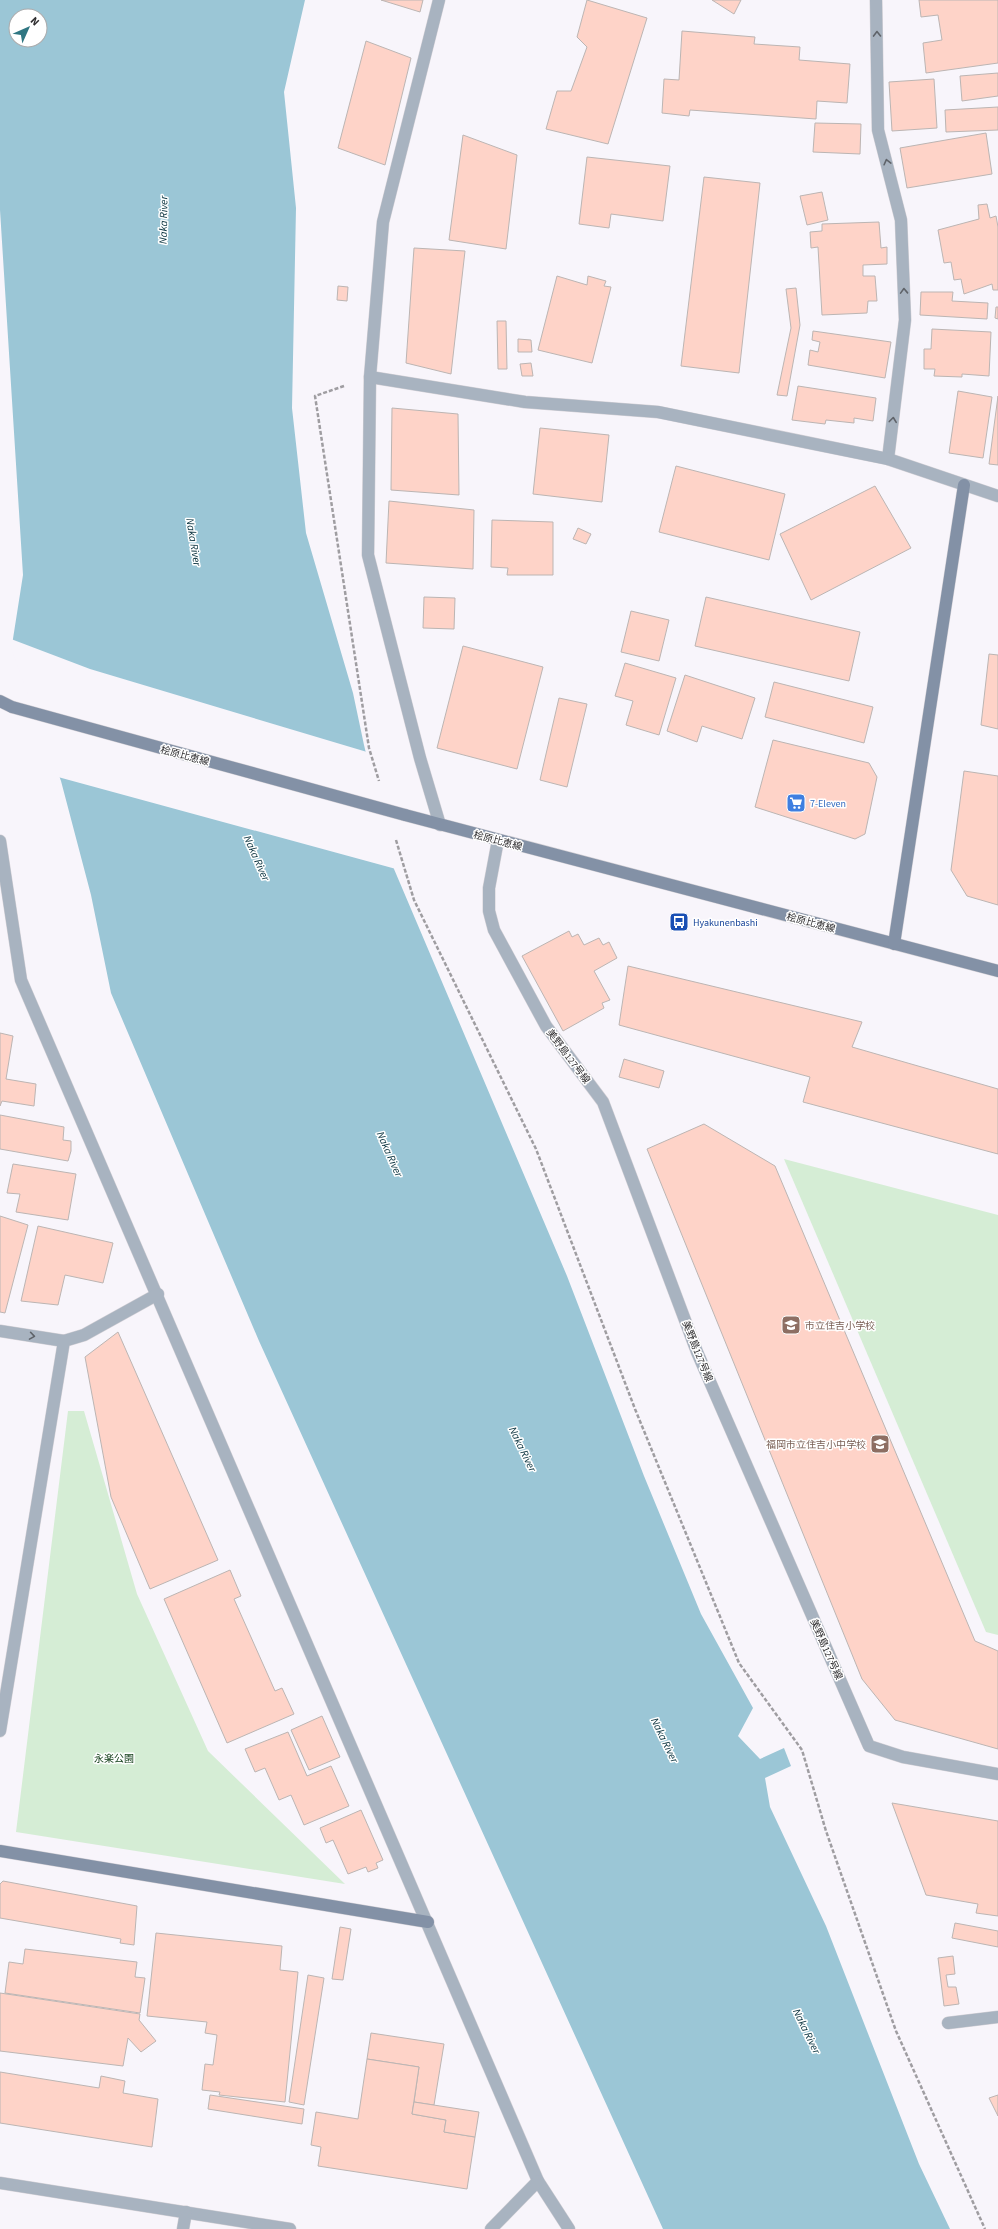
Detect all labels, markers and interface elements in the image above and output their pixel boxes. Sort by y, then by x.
north arrow [8,8,48,48]
text: N [27,13,43,29]
one-way arrow [872,31,881,37]
one-way arrow [883,159,891,166]
water label: Naka River [156,194,171,244]
one-way arrow [900,288,908,294]
one-way arrow [888,417,897,423]
water label: Naka River [182,517,205,568]
street label: 桧原比恵線 [159,743,211,769]
supermarket icon: 7-Eleven [785,792,807,814]
place label: 7-Eleven [810,797,846,811]
street label: 桧原比恵線 [472,828,524,854]
water label: Naka River [240,833,274,885]
street label: 桧原比恵線 [785,910,837,936]
bus stop icon: Hyakunenbashi [668,911,690,933]
place label: Hyakunenbashi [693,916,758,930]
street label: 美野島127号線 [543,1026,593,1087]
water label: Naka River [373,1129,407,1181]
school or university icon: 市立住吉小学校 [780,1314,802,1336]
street label: 美野島127号線 [678,1319,716,1384]
place label: 市立住吉小学校 [805,1319,875,1333]
one-way arrow [29,1331,35,1340]
water label: Naka River [505,1424,540,1475]
school or university icon: 福岡市立住吉小中学校 [869,1433,891,1455]
place label: 福岡市立住吉小中学校 [766,1438,866,1452]
street label: 美野島127号線 [806,1617,846,1682]
water label: Naka River [647,1715,682,1766]
park label: 永楽公園 [94,1752,134,1766]
water label: Naka River [789,2006,824,2057]

